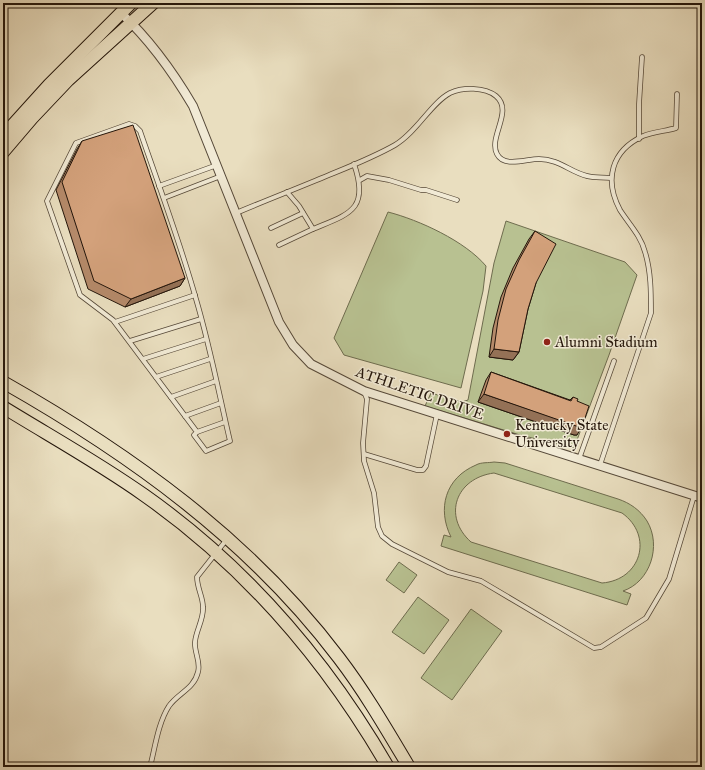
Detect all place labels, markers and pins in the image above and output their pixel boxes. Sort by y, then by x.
place label: Alumni Stadium [554,333,658,351]
marker: Alumni Stadium [542,337,552,347]
place label: Kentucky State University [515,416,608,451]
marker: Kentucky State University [502,429,512,439]

